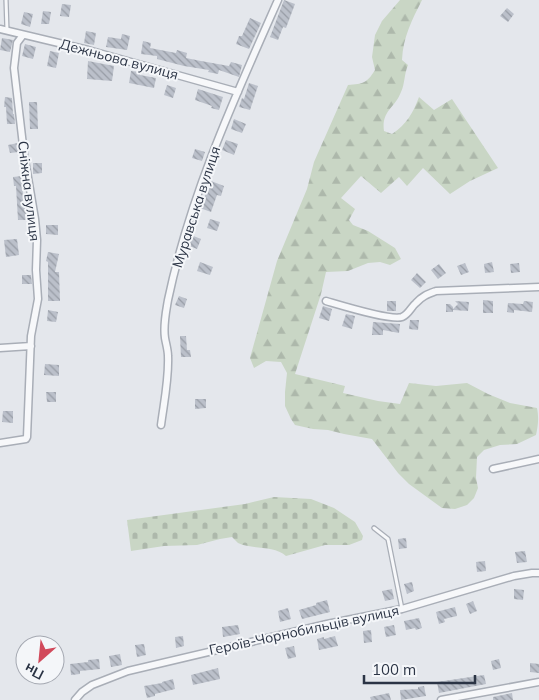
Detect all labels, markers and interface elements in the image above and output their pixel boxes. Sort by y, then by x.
street label: Дежньова вулиця [58,34,180,84]
street label: Сніжна вулиця [14,140,44,242]
street label: Муравська вулиця [168,144,224,270]
street label: Героїв-Чорнобильців вулиця [207,601,401,659]
north arrow [15,635,65,685]
scale bar [364,652,475,684]
text: Пн [21,659,47,684]
text: 100 m [372,660,416,679]

